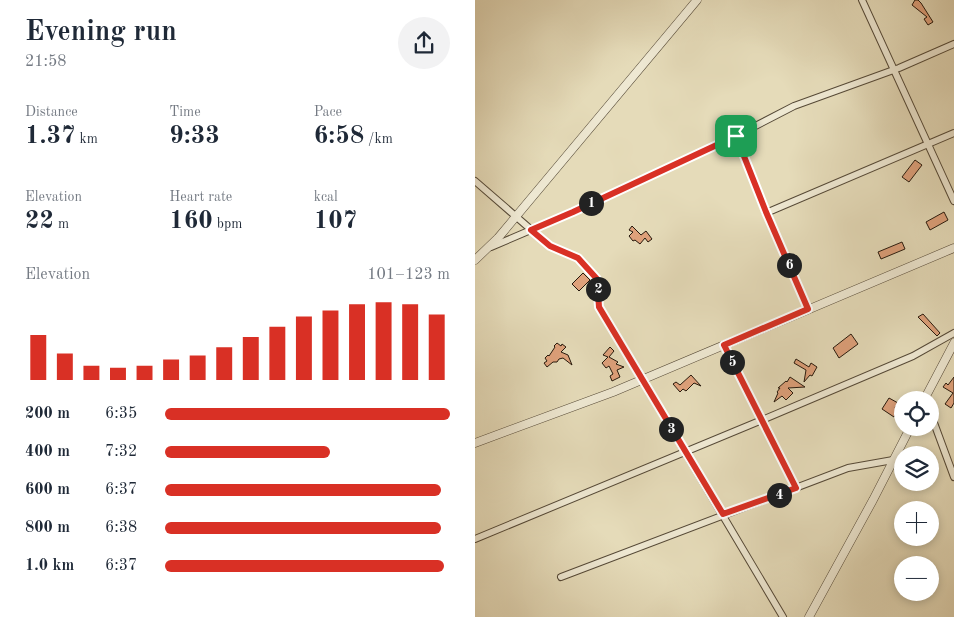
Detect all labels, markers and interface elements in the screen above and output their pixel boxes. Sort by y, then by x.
button: share [398,17,450,69]
text: Evening run [25,19,177,47]
text: 21:58 [25,54,67,70]
text: Distance [25,105,78,119]
text: Time [169,105,201,119]
text: Pace [314,105,342,119]
pin [715,115,757,157]
icon: arrive [722,122,750,150]
text: 1.37 [25,124,76,149]
text: 9:33 [169,124,220,149]
text: 6:58 [314,124,364,149]
text: km [76,132,98,146]
text: /km [364,132,393,146]
text: Elevation [25,190,82,204]
text: Heart rate [169,190,232,204]
text: kcal [314,190,338,204]
pin: 1 [579,190,603,216]
text: 1 [587,196,596,210]
text: 22 [25,209,54,234]
text: 160 [169,209,213,234]
text: 107 [314,209,357,234]
text: m [54,217,69,231]
text: bpm [213,217,242,231]
pin: 6 [777,252,801,278]
text: 6 [785,258,794,272]
text: Elevation [25,267,90,283]
text: 101–123 m [367,267,450,283]
pin: 2 [585,276,611,302]
text: 2 [594,282,603,296]
pin: 5 [719,350,745,374]
text: 5 [728,355,737,369]
map controls [894,391,939,601]
button: locate [894,391,939,436]
text: 200 m [25,406,70,422]
text: 6:35 [105,406,137,422]
pin: 3 [659,416,683,442]
text: 3 [667,422,676,436]
text: 400 m [25,444,70,460]
text: 7:32 [105,444,137,460]
button: layers [894,446,939,491]
text: 600 m [25,482,70,498]
text: 6:37 [105,482,137,498]
pin: 4 [767,482,791,508]
text: 4 [775,488,784,502]
button: + [894,501,939,546]
text: 800 m [25,520,70,536]
text: 6:38 [105,520,137,536]
button: − [894,556,939,601]
text: 1.0 km [25,558,74,574]
text: 6:37 [105,558,137,574]

